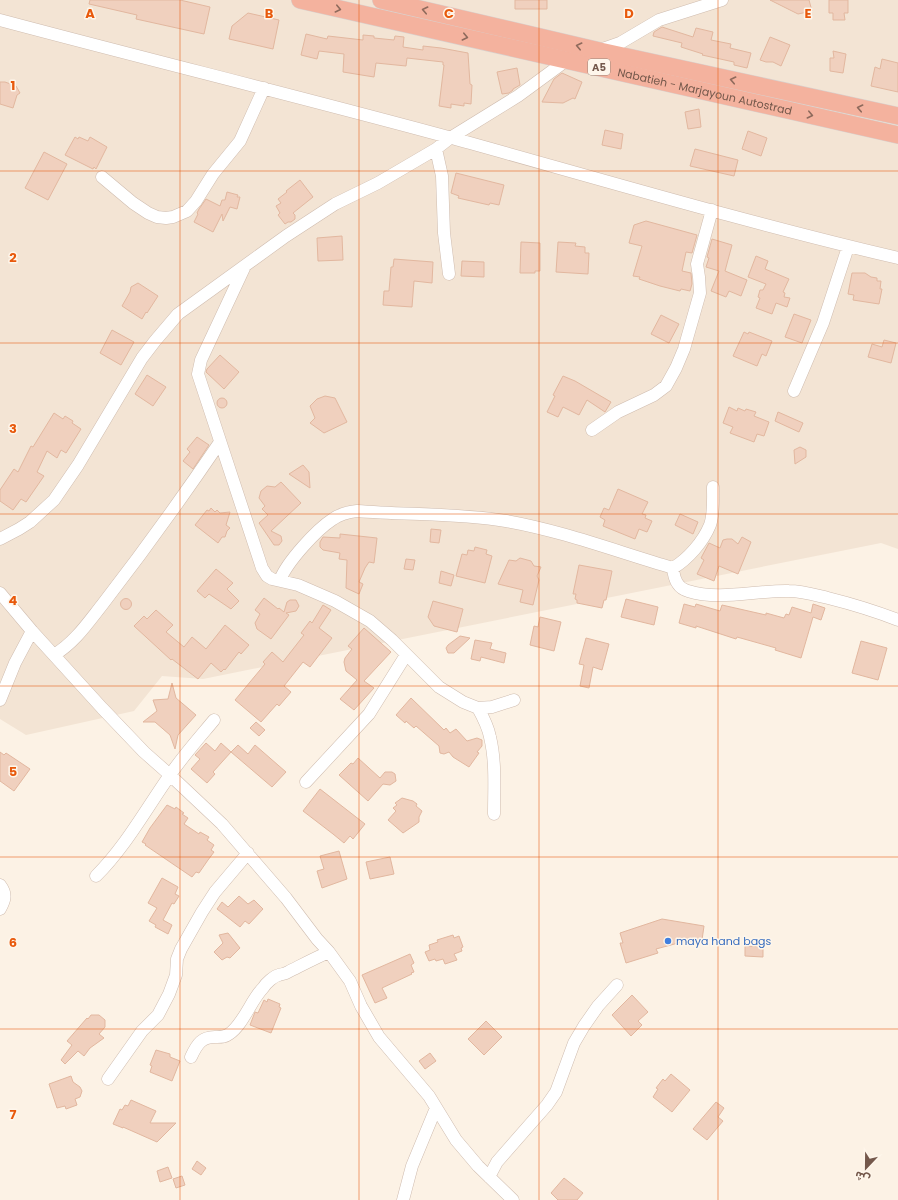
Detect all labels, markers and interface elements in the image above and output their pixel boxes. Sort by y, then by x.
text: A [85,4,95,23]
text: B [265,4,274,23]
one-way arrow [335,4,341,12]
text: C [444,4,454,23]
text: D [624,4,634,23]
text: E [804,4,812,23]
one-way arrow [422,6,428,14]
one-way arrow [462,32,468,40]
one-way arrow [575,42,582,50]
road number: A5 [588,59,610,75]
street label: Nabatieh - Marjayoun Autostrad [616,64,794,119]
text: 1 [11,76,15,95]
one-way arrow [730,76,736,84]
one-way arrow [857,104,863,112]
one-way arrow [807,110,813,118]
text: 2 [9,248,17,267]
text: 3 [9,419,17,438]
text: 4 [9,591,18,610]
text: 5 [9,762,17,781]
text: 6 [9,933,17,952]
place label: maya hand bags [676,933,772,949]
marker: maya hand bags [663,936,673,946]
text: 7 [10,1105,17,1124]
north arrow [846,1148,886,1188]
text: ش [852,1167,872,1188]

